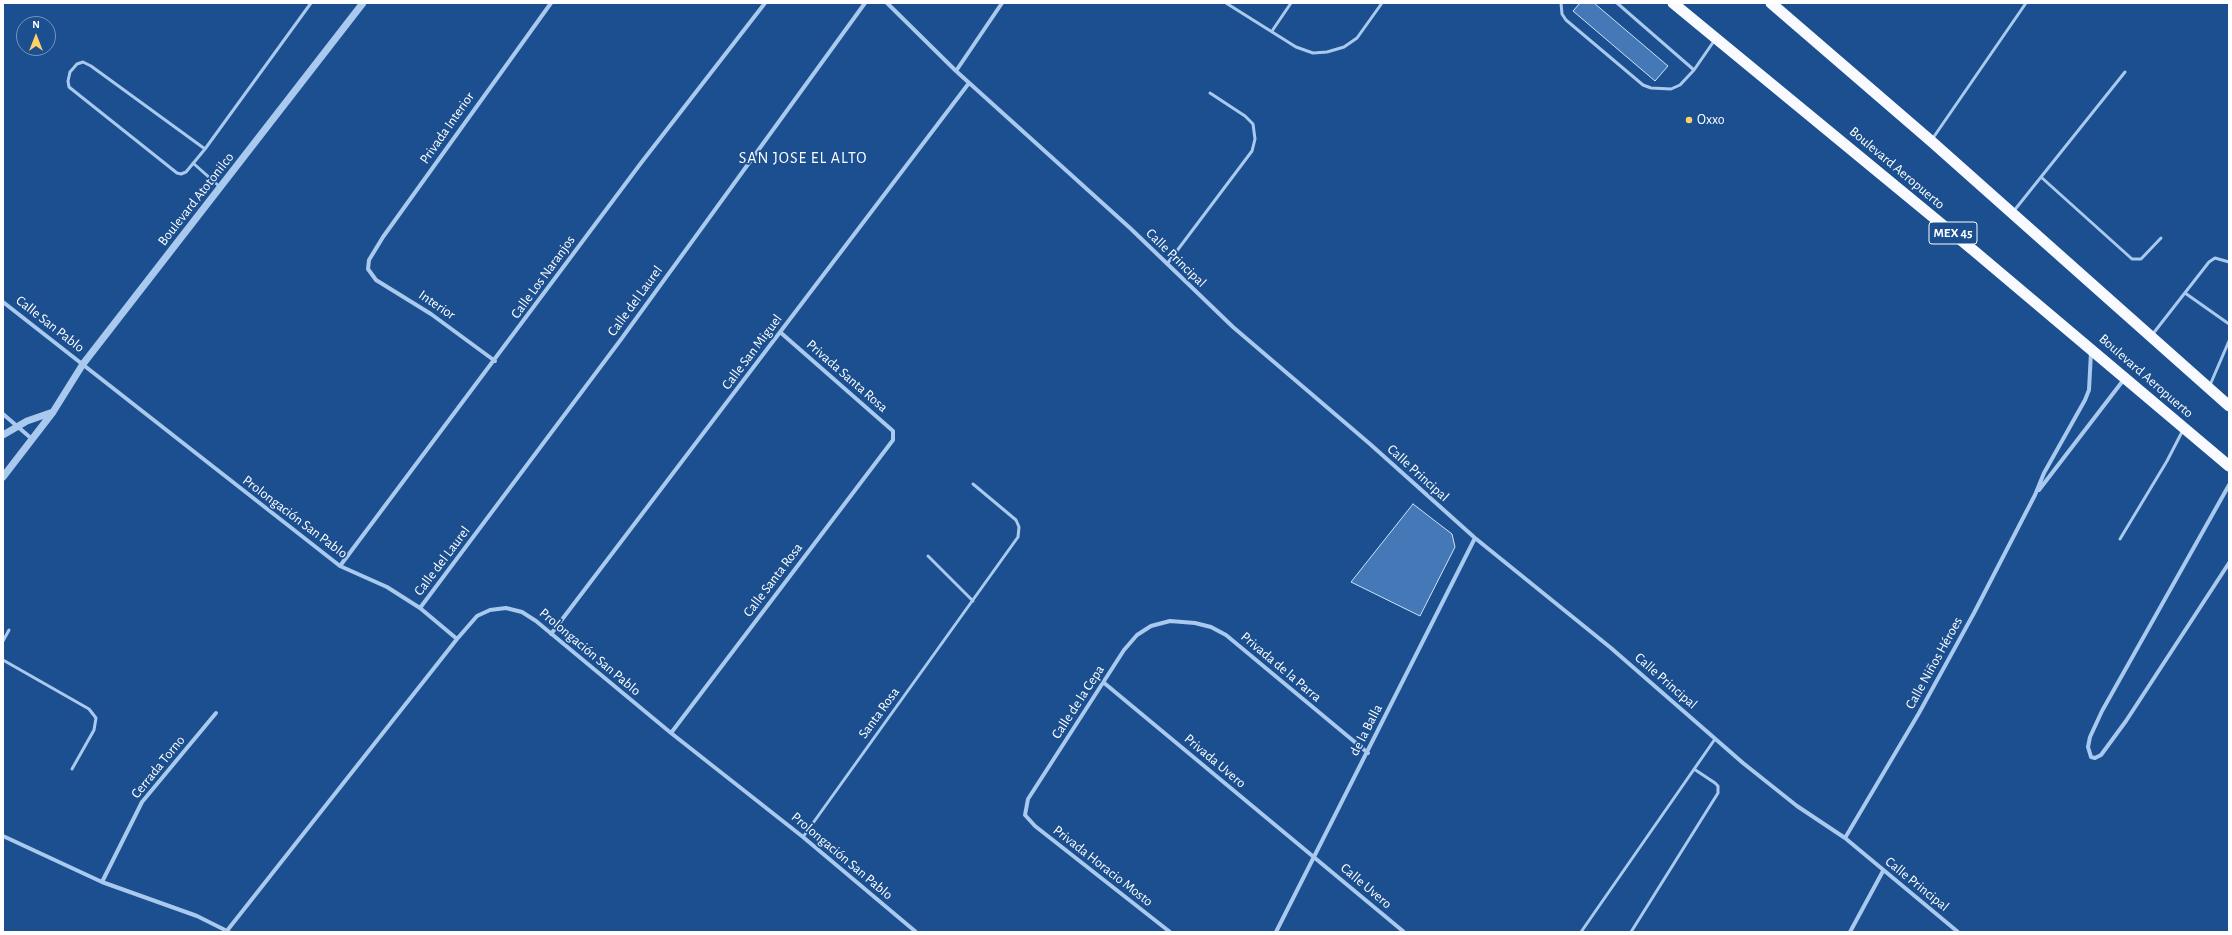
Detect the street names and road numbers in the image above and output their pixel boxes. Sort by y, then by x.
street label: Privada Interior [416,89,478,167]
street label: Boulevard Aeropuerto [1846,123,1948,213]
street label: Boulevard Atotonilco [154,149,238,249]
road number: MEX 45 [1929,222,1977,244]
street label: Calle Principal [1142,225,1210,291]
street label: Calle Los Naranjos [507,232,579,322]
street label: Calle del Laurel [604,263,666,339]
street label: Interior [415,287,459,323]
street label: Calle San Pablo [12,292,88,356]
street label: Calle San Miguel [718,311,786,393]
street label: Boulevard Aeropuerto [2095,330,2197,422]
street label: Privada Santa Rosa [803,336,891,416]
street label: Calle Principal [1384,441,1452,505]
street label: Prolongación San Pablo [239,472,351,562]
street label: Calle del Laurel [410,523,474,599]
street label: Calle Santa Rosa [740,540,806,620]
street label: Prolongación San Pablo [536,605,644,699]
street label: Calle Niños Héroes [1902,614,1966,712]
street label: Privada de la Parra [1237,628,1325,706]
street label: Calle Principal [1631,649,1701,713]
street label: Calle de la Cepa [1048,662,1108,742]
street label: Santa Rosa [855,684,903,742]
street label: de la Balla [1346,701,1386,759]
street label: Privada Uvero [1181,730,1249,792]
street label: Cerrada Torno [128,732,188,802]
street label: Prolongación San Pablo [788,809,896,903]
street label: Privada Horacio Mosto [1050,822,1156,910]
street label: Calle Principal [1882,853,1952,915]
street label: Calle Uvero [1337,860,1395,912]

